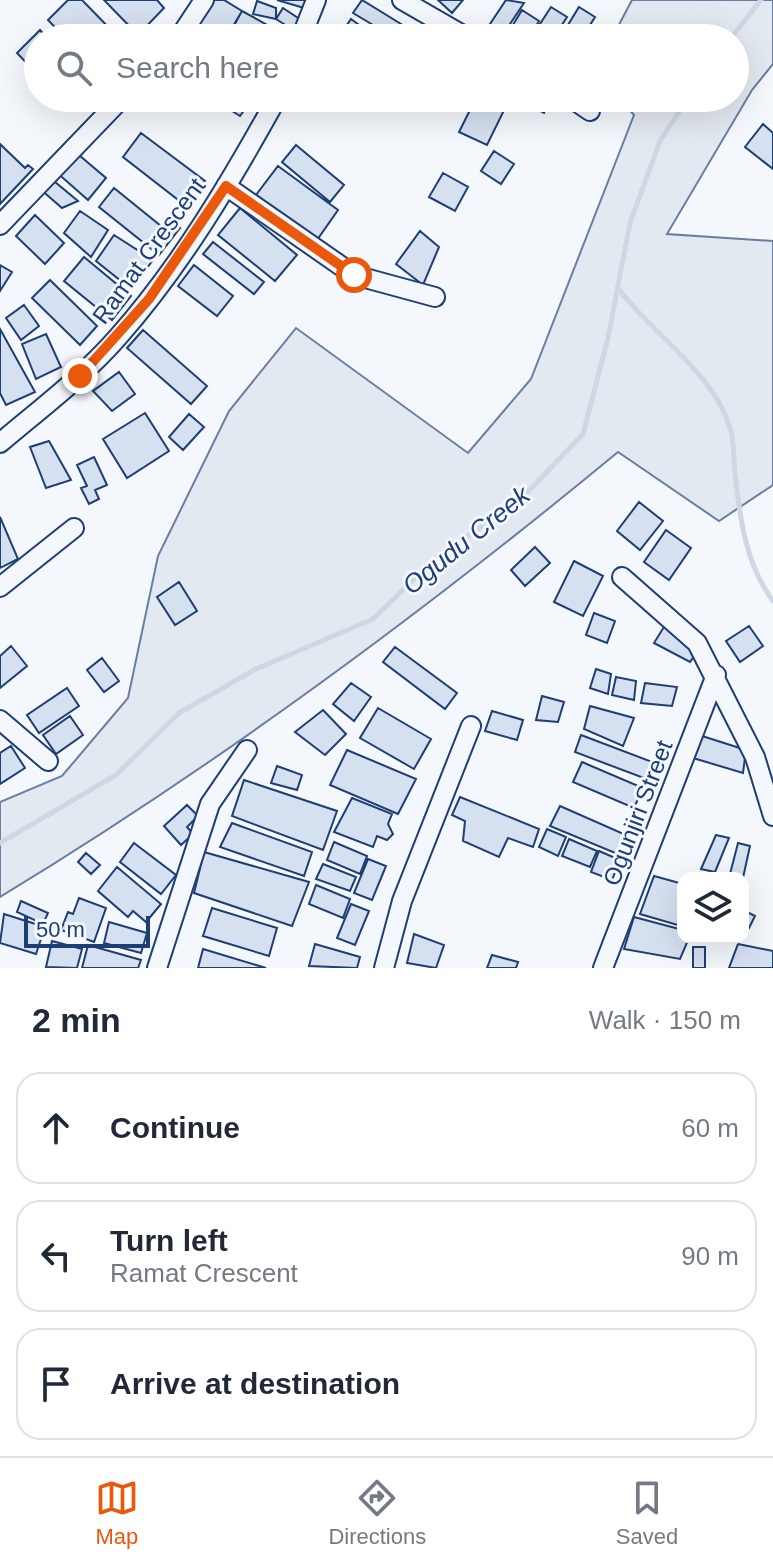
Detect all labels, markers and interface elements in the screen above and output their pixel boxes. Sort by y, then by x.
search box [24,24,749,112]
icon: search [52,46,96,90]
text: Search here [116,51,279,84]
street label: Ramat Crescent [87,172,211,329]
route start [336,257,372,293]
route end [62,358,98,394]
water label: Ogudu Creek [396,478,537,600]
street label: Ogunjiri Street [597,736,678,889]
map controls [677,872,749,944]
button: layers [677,872,749,944]
scale bar [24,912,150,948]
text: 50 m [36,917,85,942]
text: 2 min [32,1001,121,1039]
text: Walk · 150 m [589,1005,741,1035]
icon: ahead [34,1106,78,1150]
text: Continue [110,1111,240,1144]
text: 60 m [681,1113,739,1143]
text: Turn left [110,1224,228,1257]
icon: left [34,1234,78,1278]
text: 90 m [681,1241,739,1271]
text: Ramat Crescent [110,1258,298,1288]
icon: arrive [34,1362,78,1406]
text: Arrive at destination [110,1367,400,1400]
tab: Map [95,1476,139,1550]
tab: Directions [328,1476,426,1550]
tab: Saved [616,1476,678,1550]

